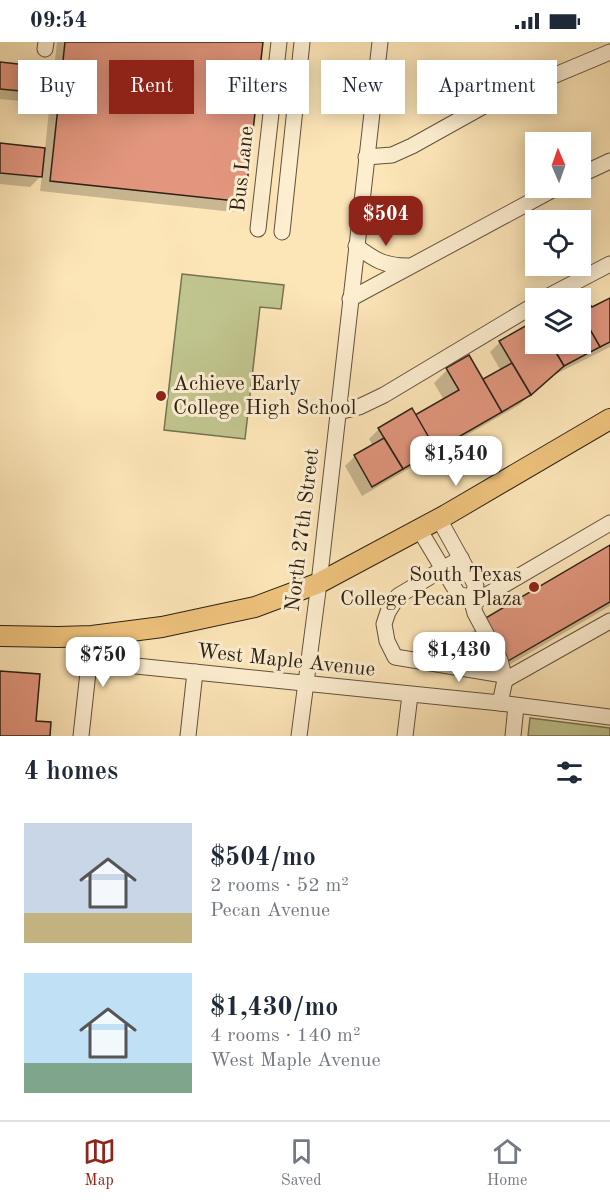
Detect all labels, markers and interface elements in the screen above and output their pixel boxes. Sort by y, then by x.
text: 09:54 [30,10,87,32]
chip: Buy [18,60,97,114]
chip: Rent [109,60,194,114]
chip: Filters [206,60,309,114]
chip: New [321,60,405,114]
chip: Apartment [417,60,557,114]
street label: Bus Lane [228,125,258,213]
north arrow [525,132,591,198]
map controls [525,132,591,354]
pin: $504 [350,196,422,247]
text: $504 [363,205,409,225]
button: locate [525,210,591,276]
button: layers [525,288,591,354]
place label: Achieve Early College High School [173,374,357,419]
marker: Achieve Early College High School [154,389,168,403]
pin: $1,540 [407,436,505,487]
text: $1,540 [424,445,488,465]
street label: North 27th Street [283,447,323,613]
place label: South Texas College Pecan Plaza [340,565,522,610]
marker: South Texas College Pecan Plaza [527,580,541,594]
pin: $1,430 [410,632,508,683]
pin: $750 [67,637,139,688]
street label: West Maple Avenue [196,641,376,681]
text: $1,430 [427,641,491,661]
text: $750 [80,646,126,666]
icon: filters [553,756,586,789]
text: 4 homes [24,759,118,785]
text: $504/mo [210,845,316,871]
icon: home [72,847,144,919]
text: 2 rooms · 52 m² [210,876,349,896]
text: Pecan Avenue [210,901,330,921]
text: $1,430/mo [210,995,338,1021]
icon: home [72,997,144,1069]
text: 4 rooms · 140 m² [210,1026,360,1046]
text: West Maple Avenue [210,1051,381,1071]
tab: Map [83,1135,116,1191]
tab: Saved [281,1135,322,1191]
tab: Home [487,1135,527,1191]

